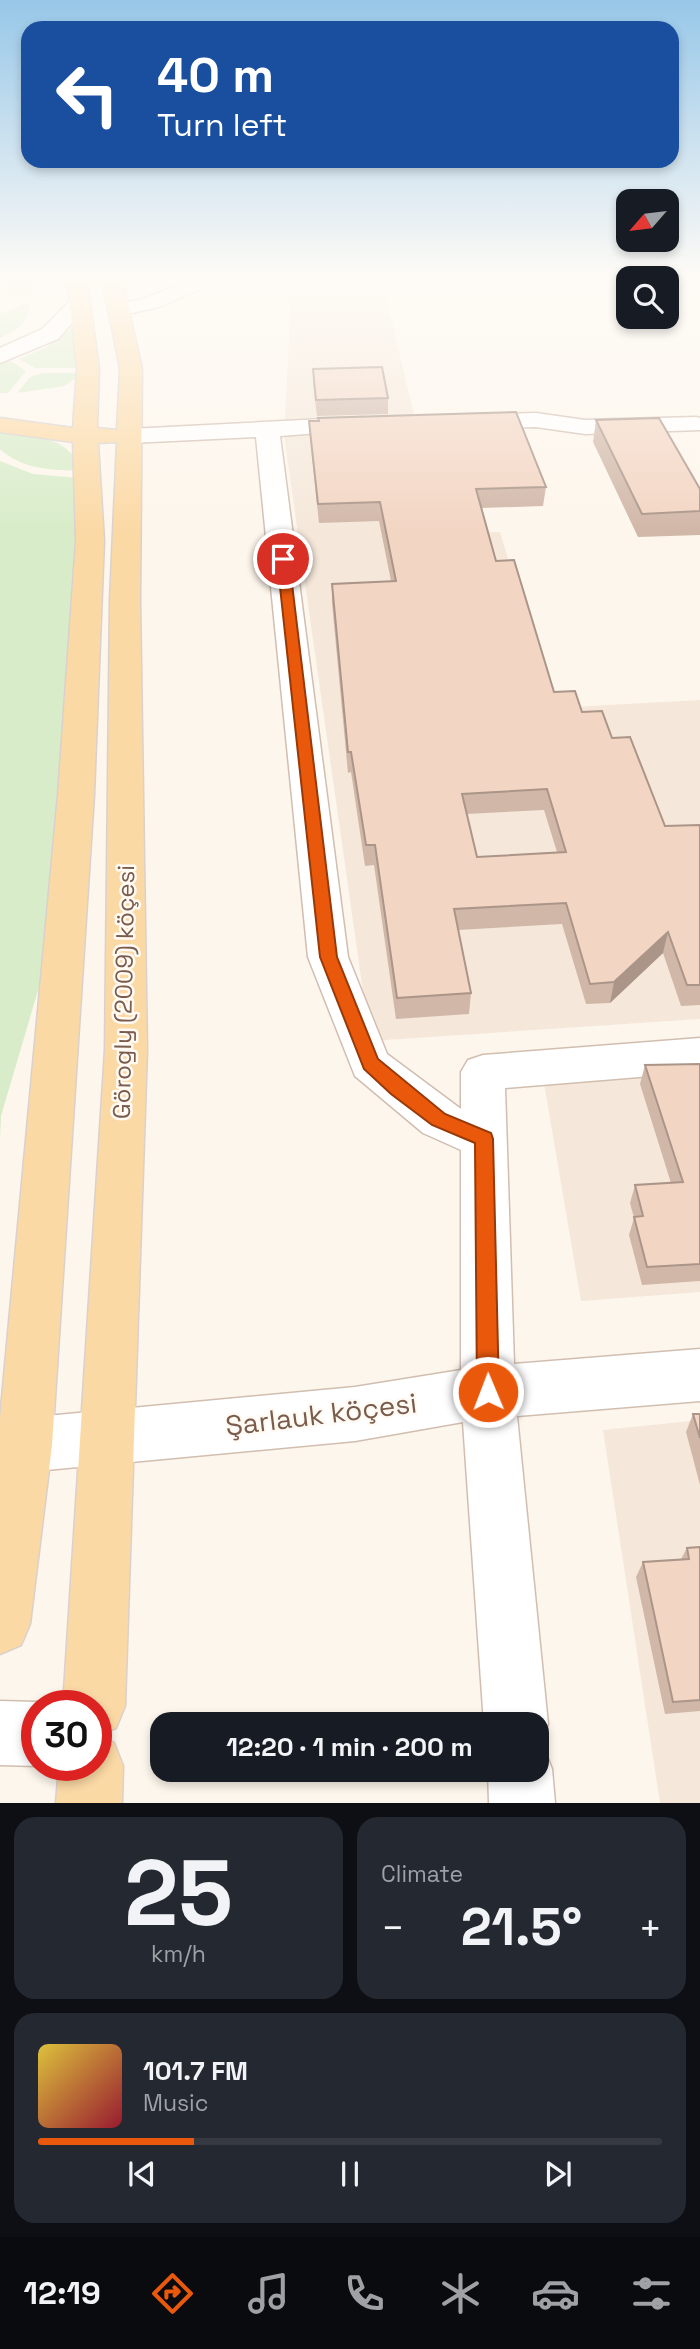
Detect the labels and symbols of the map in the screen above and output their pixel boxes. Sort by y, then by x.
north arrow [616,189,679,252]
pin [253,529,313,589]
street label: Görogly (2009) köçesi [106,865,141,1119]
position arrow [451,1355,525,1429]
street label: Şarlauk köçesi [223,1384,419,1444]
speed limit sign: 30 [21,1690,112,1781]

